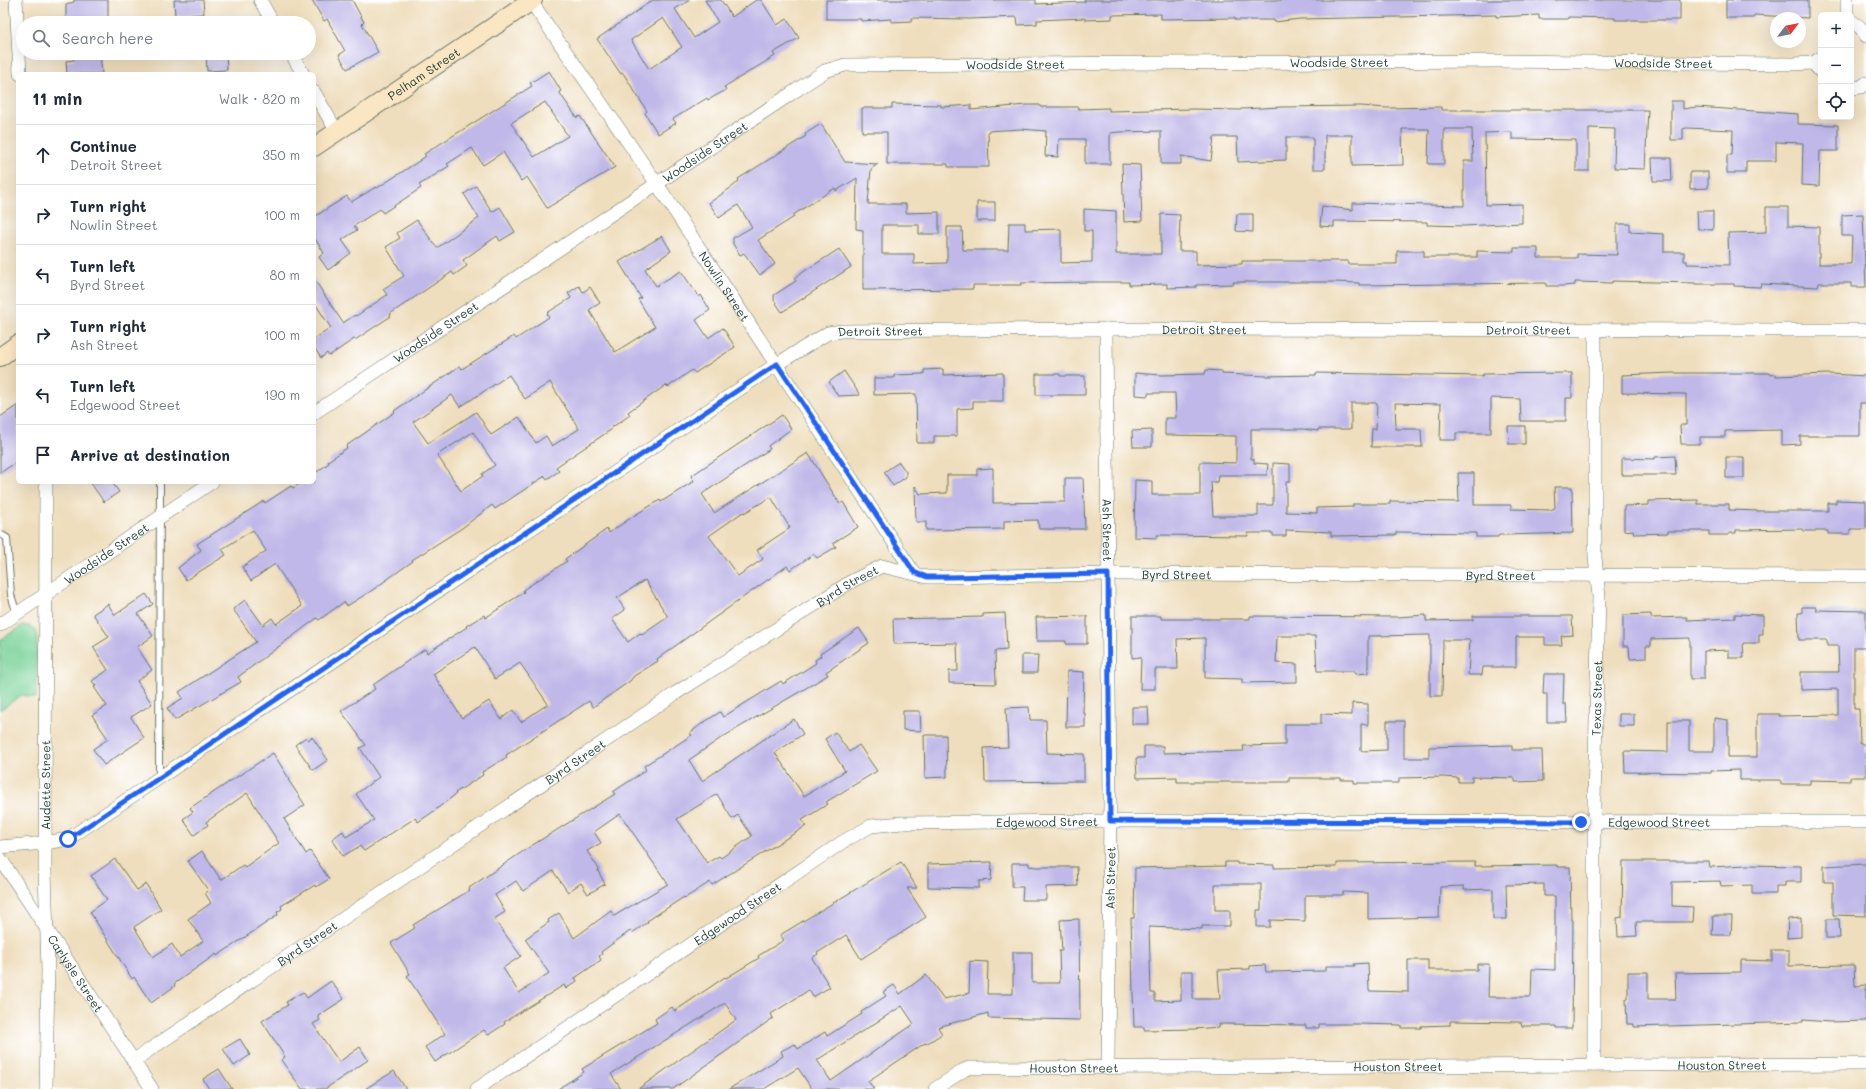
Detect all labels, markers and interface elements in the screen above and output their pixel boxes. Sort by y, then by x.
north arrow [1770,12,1806,48]
map controls [1818,12,1854,120]
button: + [1818,12,1854,48]
search box [16,16,316,60]
icon: search [30,27,52,49]
text: Search here [62,28,153,48]
street label: Pelham Street [384,43,463,103]
button: − [1818,48,1854,84]
street label: Woodside Street [1290,54,1389,70]
street label: Woodside Street [1614,54,1713,71]
street label: Woodside Street [966,56,1065,72]
button: locate [1818,84,1854,120]
text: 11 min [32,87,82,109]
text: Walk · 820 m [219,90,300,107]
street label: Woodside Street [659,117,750,186]
text: Continue [70,136,137,156]
icon: ahead [32,144,54,166]
text: 350 m [262,146,300,163]
text: Detroit Street [70,156,162,173]
text: Turn right [70,196,147,216]
icon: right [32,204,54,226]
text: 100 m [264,206,300,223]
text: Nowlin Street [70,216,157,233]
street label: Nowlin Street [696,248,753,324]
text: Turn left [70,256,135,276]
icon: left [32,264,54,286]
text: 80 m [270,266,300,283]
text: Byrd Street [70,276,145,293]
street label: Woodside Street [390,298,481,366]
text: Turn right [70,316,147,336]
street label: Detroit Street [1162,321,1247,337]
street label: Detroit Street [837,322,923,340]
street label: Detroit Street [1486,322,1571,338]
icon: right [32,324,54,346]
text: 100 m [264,326,300,343]
text: Ash Street [70,336,138,353]
text: Turn left [70,376,135,396]
icon: left [32,384,54,406]
text: 190 m [264,386,300,403]
text: Edgewood Street [70,396,181,413]
icon: arrive [32,444,54,466]
text: Arrive at destination [70,445,230,465]
street label: Ash Street [1099,498,1116,562]
street label: Woodside Street [61,519,152,588]
street label: Byrd Street [813,561,881,610]
street label: Byrd Street [1142,566,1211,582]
street label: Byrd Street [1466,567,1535,583]
street label: Texas Street [1588,660,1605,736]
street label: Byrd Street [542,735,608,788]
street label: Audette Street [37,740,53,830]
street label: Edgewood Street [996,813,1098,830]
route end [1572,813,1590,831]
street label: Edgewood Street [1608,814,1710,830]
route start [59,830,77,848]
street label: Ash Street [1101,846,1119,910]
street label: Edgewood Street [690,878,784,948]
street label: Byrd Street [274,917,340,969]
street label: Carlysle Street [45,931,107,1015]
street label: Houston Street [1677,1056,1767,1073]
street label: Houston Street [1353,1058,1443,1074]
street label: Houston Street [1029,1059,1119,1076]

